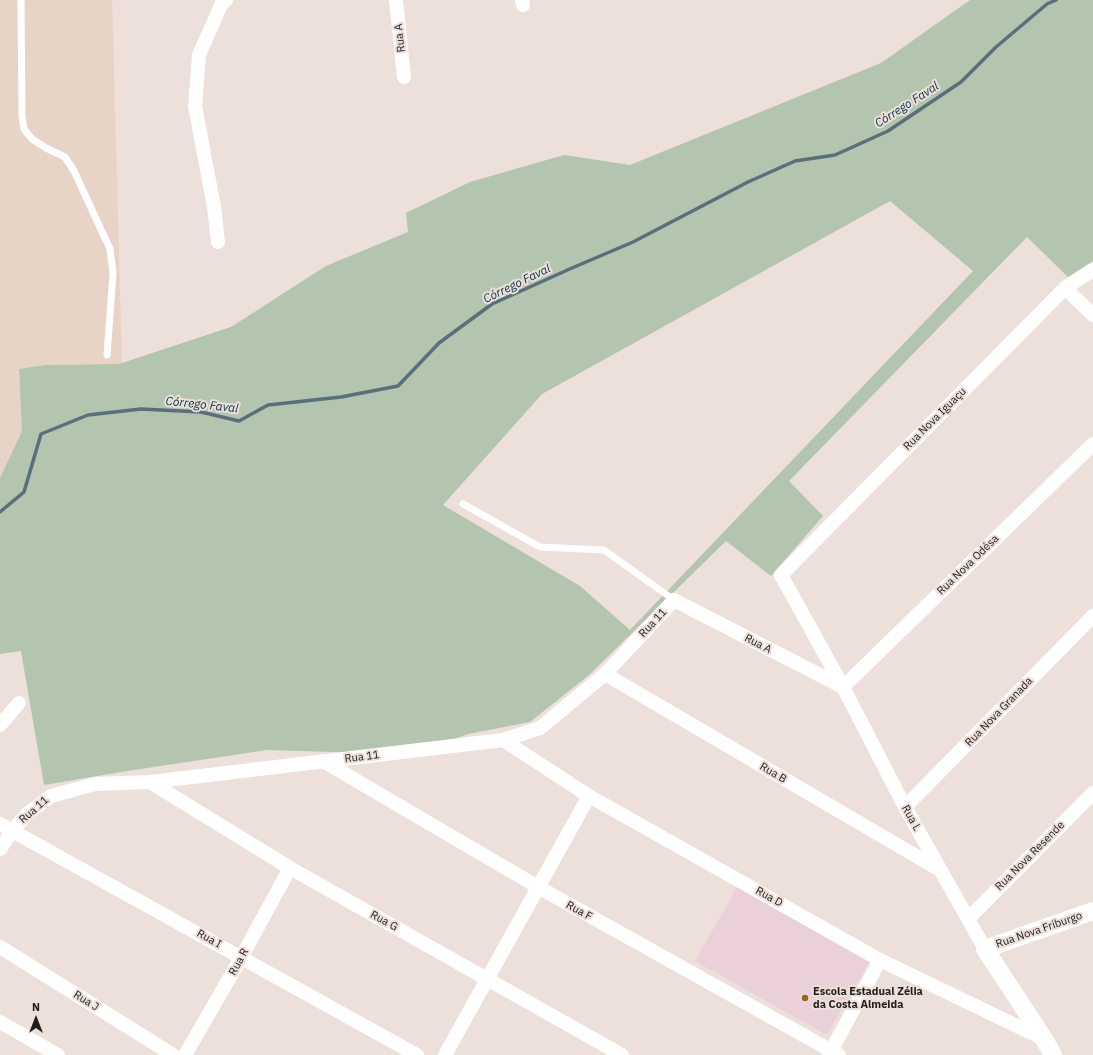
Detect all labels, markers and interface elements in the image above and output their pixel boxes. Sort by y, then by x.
street label: Rua A [392,23,408,53]
water label: Córrego Faval [872,79,942,131]
water label: Córrego Faval [481,262,553,306]
street label: Rua Nova Iguaçu [901,385,969,453]
water label: Córrego Faval [165,394,239,416]
street label: Rua Nova Odésa [934,532,1002,598]
street label: Rua 11 [636,606,670,640]
street label: Rua A [742,632,774,656]
street label: Rua Nova Granada [963,675,1035,749]
street label: Rua 11 [344,748,380,766]
street label: Rua B [757,760,789,786]
street label: Rua 11 [16,794,52,826]
street label: Rua L [899,803,923,833]
street label: Rua Nova Resende [993,819,1067,893]
street label: Rua D [753,884,785,910]
street label: Rua F [564,898,594,924]
street label: Rua G [368,908,400,934]
street label: Rua Nova Friburgo [994,909,1084,951]
street label: Rua I [194,927,224,951]
street label: Rua R [226,946,252,978]
place label: Escola Estadual Zélia da Costa Almeida [813,985,923,1011]
street label: Rua J [71,988,101,1014]
marker: Escola Estadual Zélia da Costa Almeida [800,993,810,1003]
north arrow [16,999,56,1039]
text: N [32,1000,40,1014]

